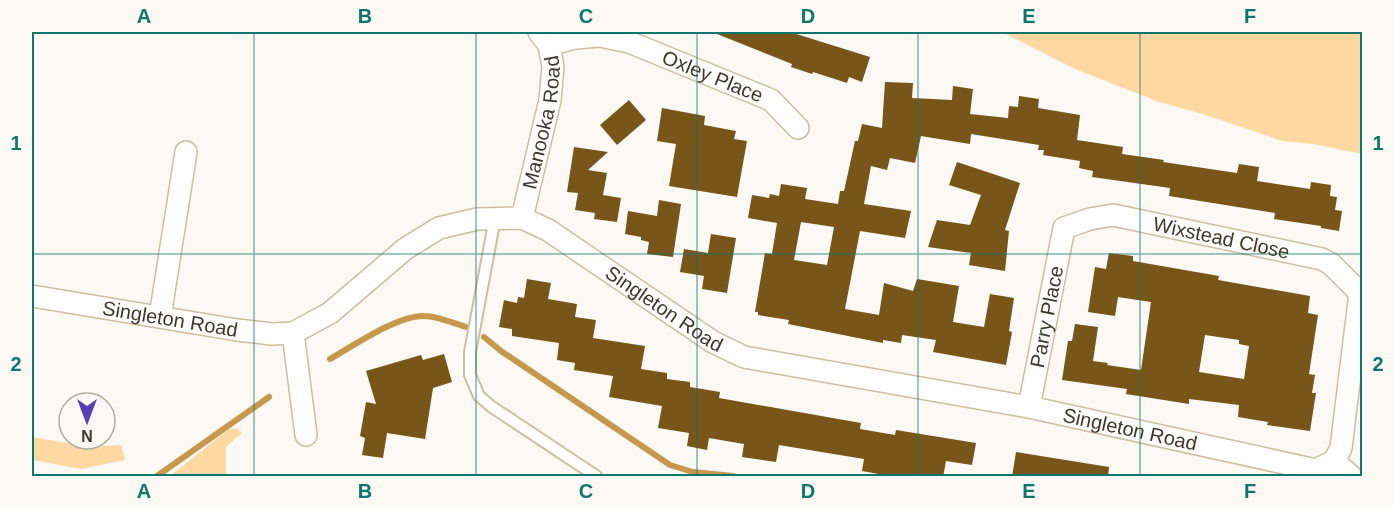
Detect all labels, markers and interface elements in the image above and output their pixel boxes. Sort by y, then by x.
text: A [137,5,151,27]
text: B [358,5,372,27]
text: C [579,5,593,27]
text: D [801,5,815,27]
text: E [1022,5,1036,27]
text: F [1244,5,1256,27]
street label: Oxley Place [659,46,766,107]
street label: Manooka Road [518,54,564,191]
text: 1 [10,132,22,154]
text: 1 [1372,132,1384,154]
street label: Wixstead Close [1151,213,1292,263]
street label: Singleton Road [602,261,726,356]
street label: Parry Place [1026,264,1067,370]
street label: Singleton Road [101,297,239,341]
text: 2 [10,353,22,375]
text: 2 [1372,353,1384,375]
north arrow [57,391,117,451]
street label: Singleton Road [1061,404,1199,455]
text: N [81,427,93,444]
text: A [137,480,151,502]
text: B [358,480,372,502]
text: C [579,480,593,502]
text: D [801,480,815,502]
text: E [1022,480,1036,502]
text: F [1244,480,1256,502]

